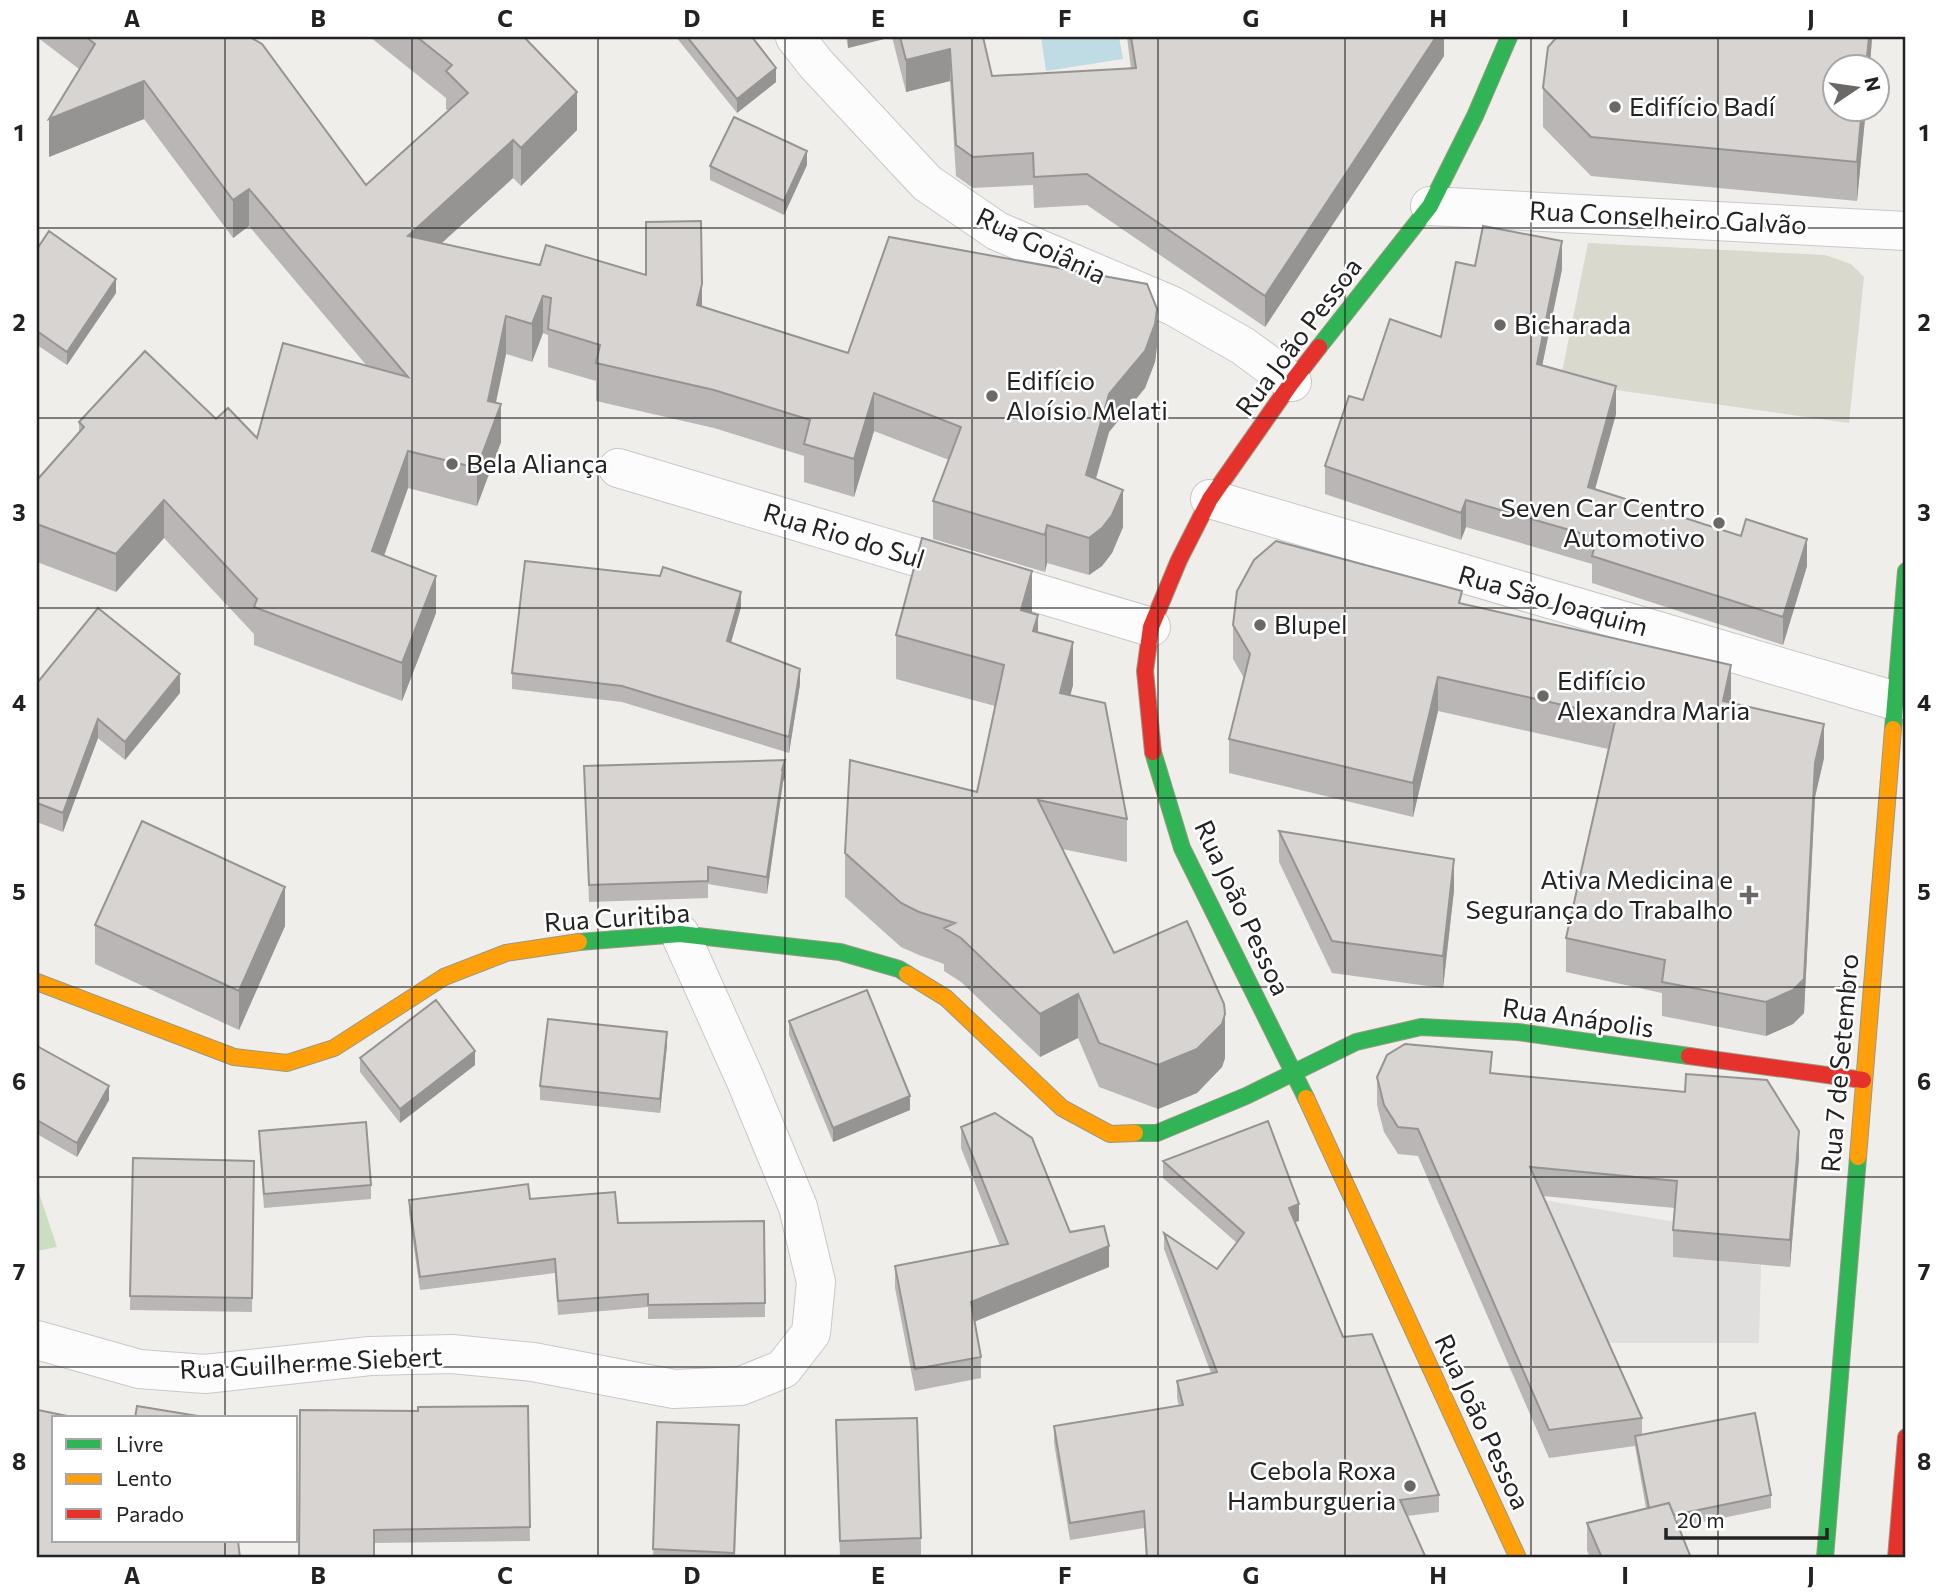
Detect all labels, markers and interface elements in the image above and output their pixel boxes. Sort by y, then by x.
text: A [124,4,141,32]
text: B [310,4,326,32]
text: C [497,4,513,32]
text: D [684,4,701,32]
text: E [871,4,885,32]
text: F [1058,4,1072,32]
text: G [1243,4,1259,32]
text: H [1429,4,1447,32]
text: I [1621,4,1629,32]
text: J [1807,4,1815,32]
north arrow [1820,52,1890,122]
text: N [1860,75,1886,94]
place label: Edifício Badí [1629,90,1777,121]
marker: Edifício Badí [1607,99,1623,115]
text: 1 [14,118,24,146]
text: 1 [1919,118,1929,146]
street label: Rua Conselheiro Galvão [1529,194,1808,239]
street label: Rua Goiânia [972,200,1112,289]
street label: Rua João Pessoa [1228,251,1367,421]
text: 2 [12,308,26,336]
place label: Bicharada [1514,308,1631,339]
text: 2 [1917,308,1931,336]
marker: Bicharada [1492,317,1508,333]
place label: Edifício Aloísio Melati [1006,364,1168,425]
marker: Edifício Aloísio Melati [984,388,1000,404]
place label: Bela Aliança [466,447,608,478]
marker: Bela Aliança [444,456,460,472]
place label: Seven Car Centro Automotivo [1501,491,1705,552]
street label: Rua Rio do Sul [760,495,929,574]
text: 3 [12,498,26,526]
text: 3 [1917,498,1931,526]
marker: Seven Car Centro Automotivo [1711,515,1727,531]
street label: Rua São Joaquim [1455,558,1652,641]
place label: Blupel [1274,608,1348,639]
marker: Blupel [1252,617,1268,633]
place label: Edifício Alexandra Maria [1557,664,1750,725]
text: 4 [12,688,26,716]
marker: Edifício Alexandra Maria [1535,688,1551,704]
text: 4 [1917,688,1931,716]
street label: Rua João Pessoa [1189,815,1298,1000]
place label: Ativa Medicina e Segurança do Trabalho [1466,863,1733,924]
text: 5 [12,877,26,905]
text: 5 [1917,877,1931,905]
marker: Ativa Medicina e Segurança do Trabalho [1739,885,1759,905]
street label: Rua Curitiba [543,896,691,937]
street label: Rua 7 de Setembro [1814,952,1864,1173]
street label: Rua Anápolis [1500,991,1656,1042]
text: 6 [12,1067,26,1095]
text: 6 [1917,1067,1931,1095]
text: 7 [13,1257,25,1285]
text: 7 [1918,1257,1930,1285]
street label: Rua João Pessoa [1429,1329,1538,1514]
street label: Rua Guilherme Siebert [179,1339,443,1384]
legend [52,1416,298,1542]
text: Livre [116,1431,163,1456]
text: 8 [12,1447,26,1475]
text: 8 [1917,1447,1931,1475]
place label: Cebola Roxa Hamburgueria [1227,1454,1396,1515]
text: Lento [116,1465,172,1490]
marker: Cebola Roxa Hamburgueria [1402,1478,1418,1494]
scale bar [1666,1497,1828,1541]
text: Parado [116,1501,184,1526]
text: 20 m [1677,1507,1725,1532]
text: A [124,1561,141,1589]
text: B [310,1561,326,1589]
text: C [497,1561,513,1589]
text: D [684,1561,701,1589]
text: E [871,1561,885,1589]
text: F [1058,1561,1072,1589]
text: G [1243,1561,1259,1589]
text: H [1429,1561,1447,1589]
text: I [1621,1561,1629,1589]
text: J [1807,1561,1815,1589]

